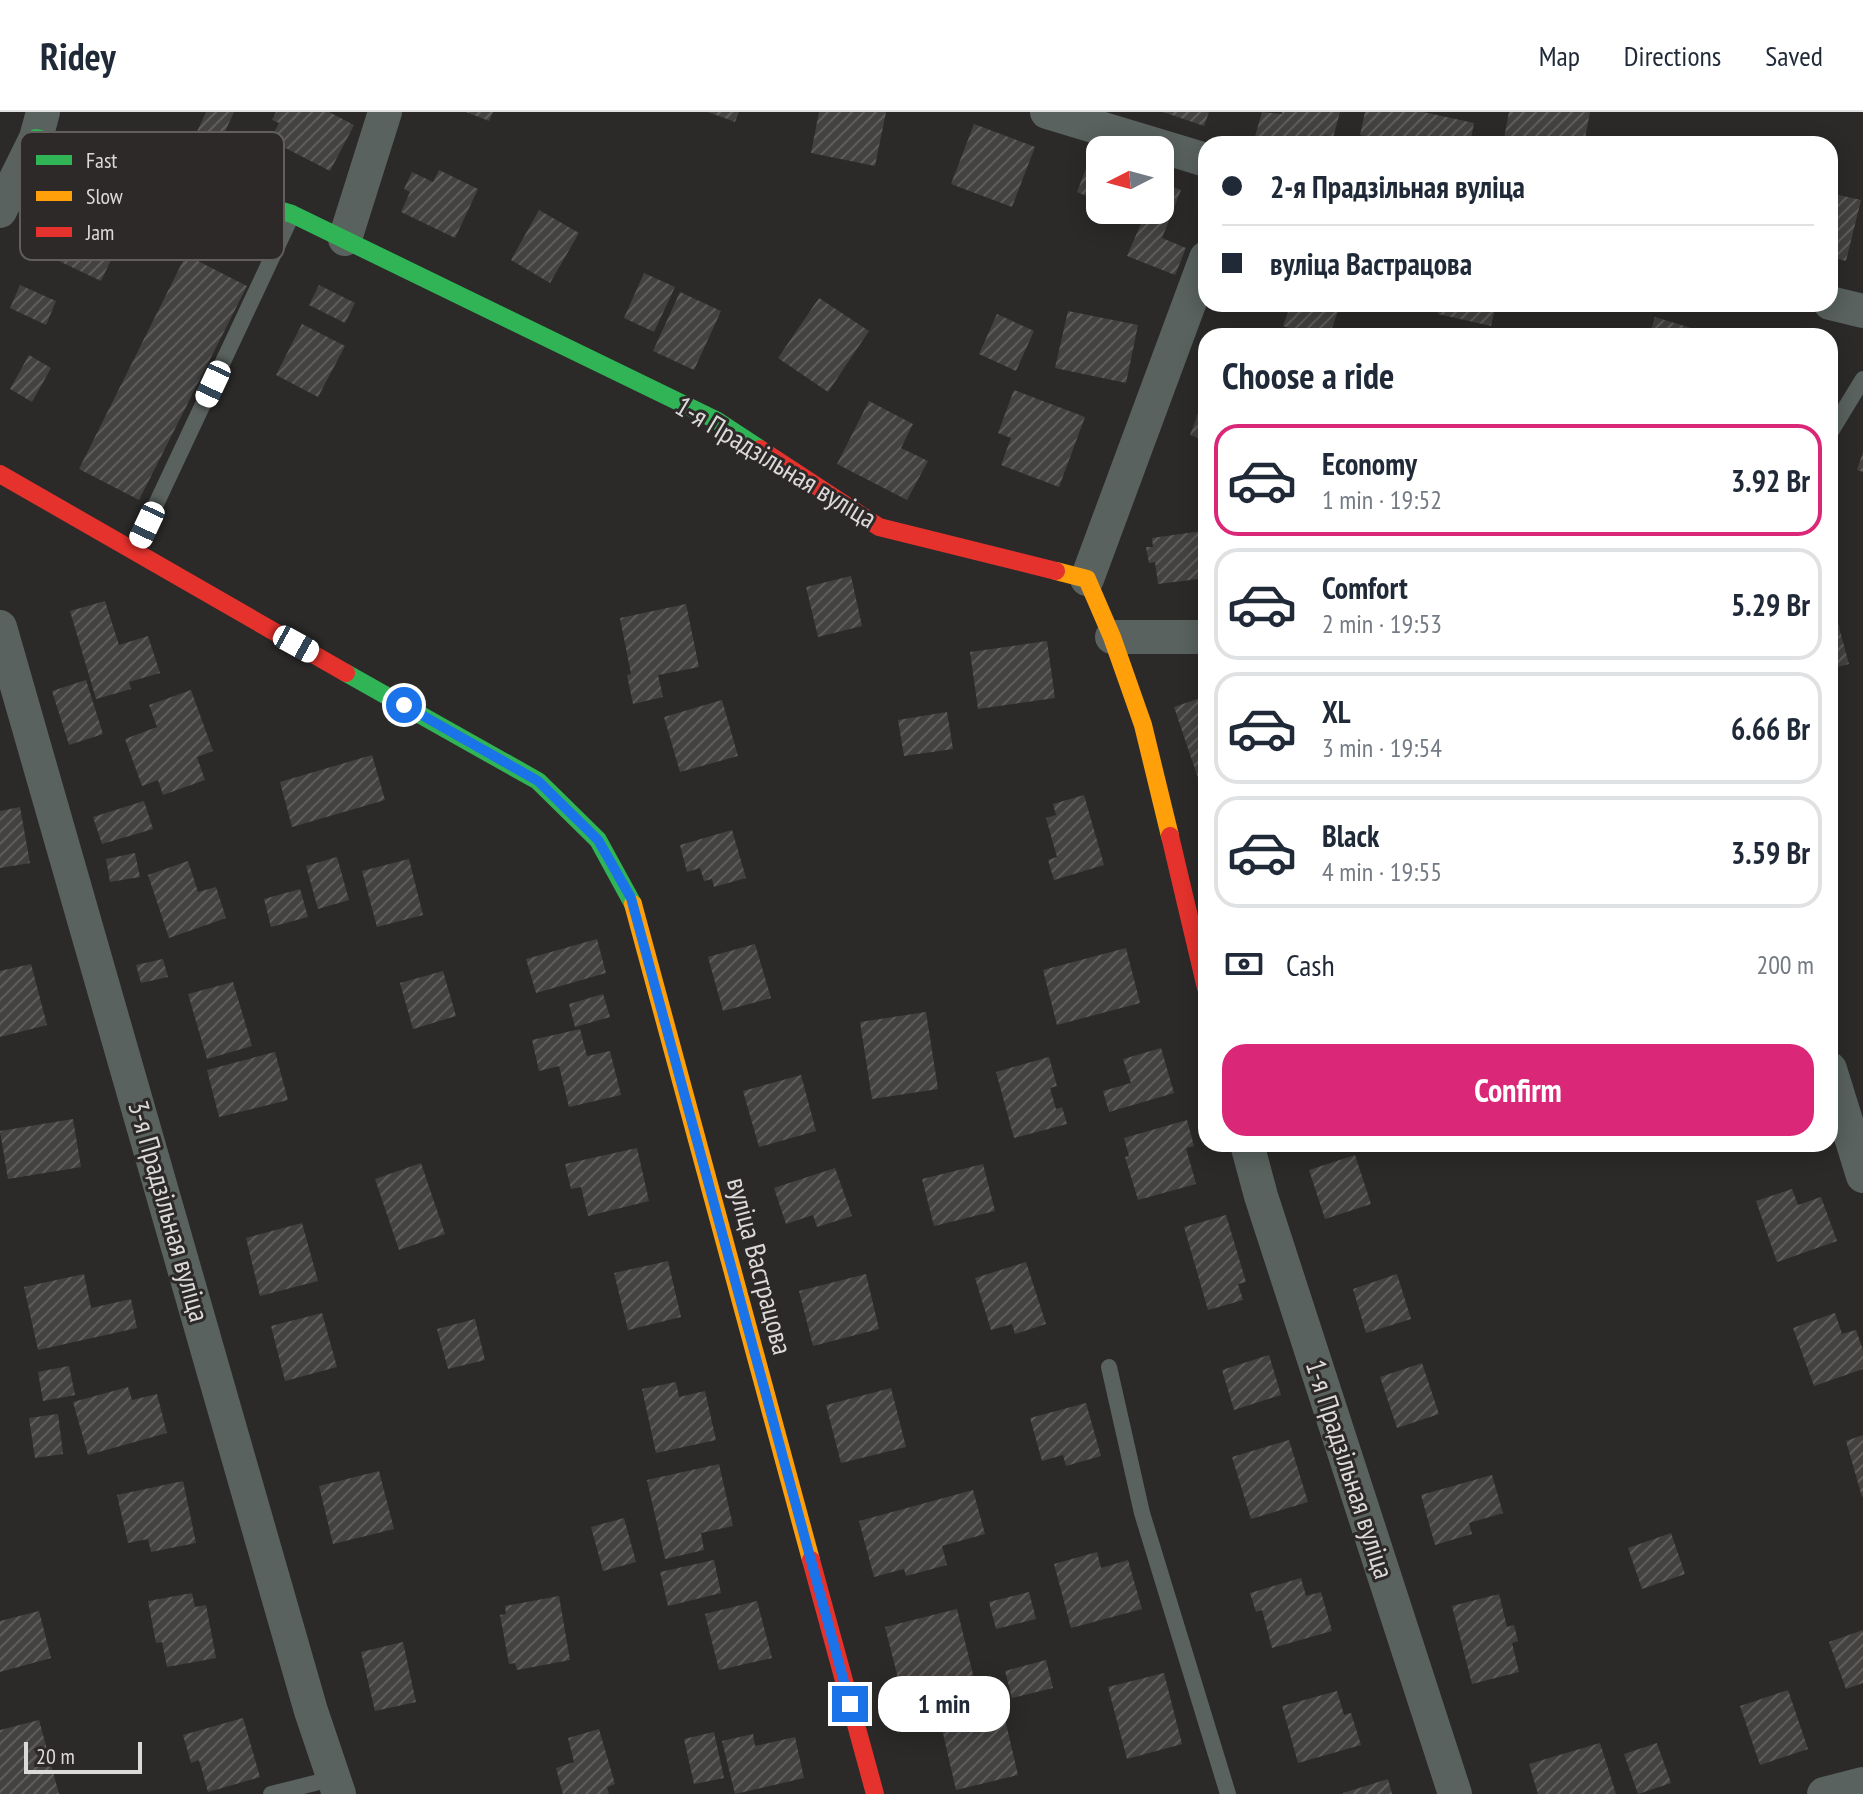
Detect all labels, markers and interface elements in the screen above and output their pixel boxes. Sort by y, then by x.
text: Ridey [40,31,116,80]
text: Map [1539,37,1580,74]
text: Directions [1624,37,1721,74]
text: Saved [1765,37,1823,74]
legend [20,132,284,260]
north arrow [1086,136,1174,224]
map controls [1086,136,1174,224]
text: Fast [86,146,117,174]
text: 2-я Прадзільная вуліца [1270,167,1525,206]
text: Slow [86,182,123,210]
text: Jam [85,218,114,246]
text: вуліца Вастрацова [1270,244,1472,283]
text: Choose a ride [1222,352,1394,399]
car [192,357,234,411]
street label: 1-я Прадзільная вуліца [669,387,884,536]
icon: car [1226,444,1298,516]
text: Economy [1322,444,1417,483]
text: 3.92 Br [1731,461,1810,500]
text: 1 min · 19:52 [1322,483,1442,516]
car [126,498,168,552]
icon: car [1226,568,1298,640]
text: Comfort [1322,568,1408,607]
text: 5.29 Br [1731,585,1810,624]
text: 2 min · 19:53 [1322,607,1442,640]
car [269,622,323,666]
route start [386,687,422,723]
icon: car [1226,692,1298,764]
text: XL [1322,692,1351,731]
text: 6.66 Br [1731,709,1810,748]
text: 3 min · 19:54 [1322,731,1442,764]
icon: car [1226,816,1298,888]
text: Black [1322,816,1379,855]
text: 3.59 Br [1731,833,1810,872]
text: 4 min · 19:55 [1322,855,1442,888]
icon: cash [1222,942,1266,986]
text: Cash [1286,945,1335,984]
text: 200 m [1756,948,1814,981]
button: Confirm [1222,1044,1814,1136]
street label: 3-я Прадзільная вуліца [120,1096,219,1326]
street label: вуліца Вастрацова [719,1173,802,1358]
street label: 1-я Прадзільная вуліца [1298,1355,1403,1583]
callout: 1 min [878,1676,1010,1732]
route end [832,1686,868,1722]
text: 1 min [918,1687,970,1720]
scale bar [24,1738,142,1774]
text: 20 m [36,1742,75,1770]

